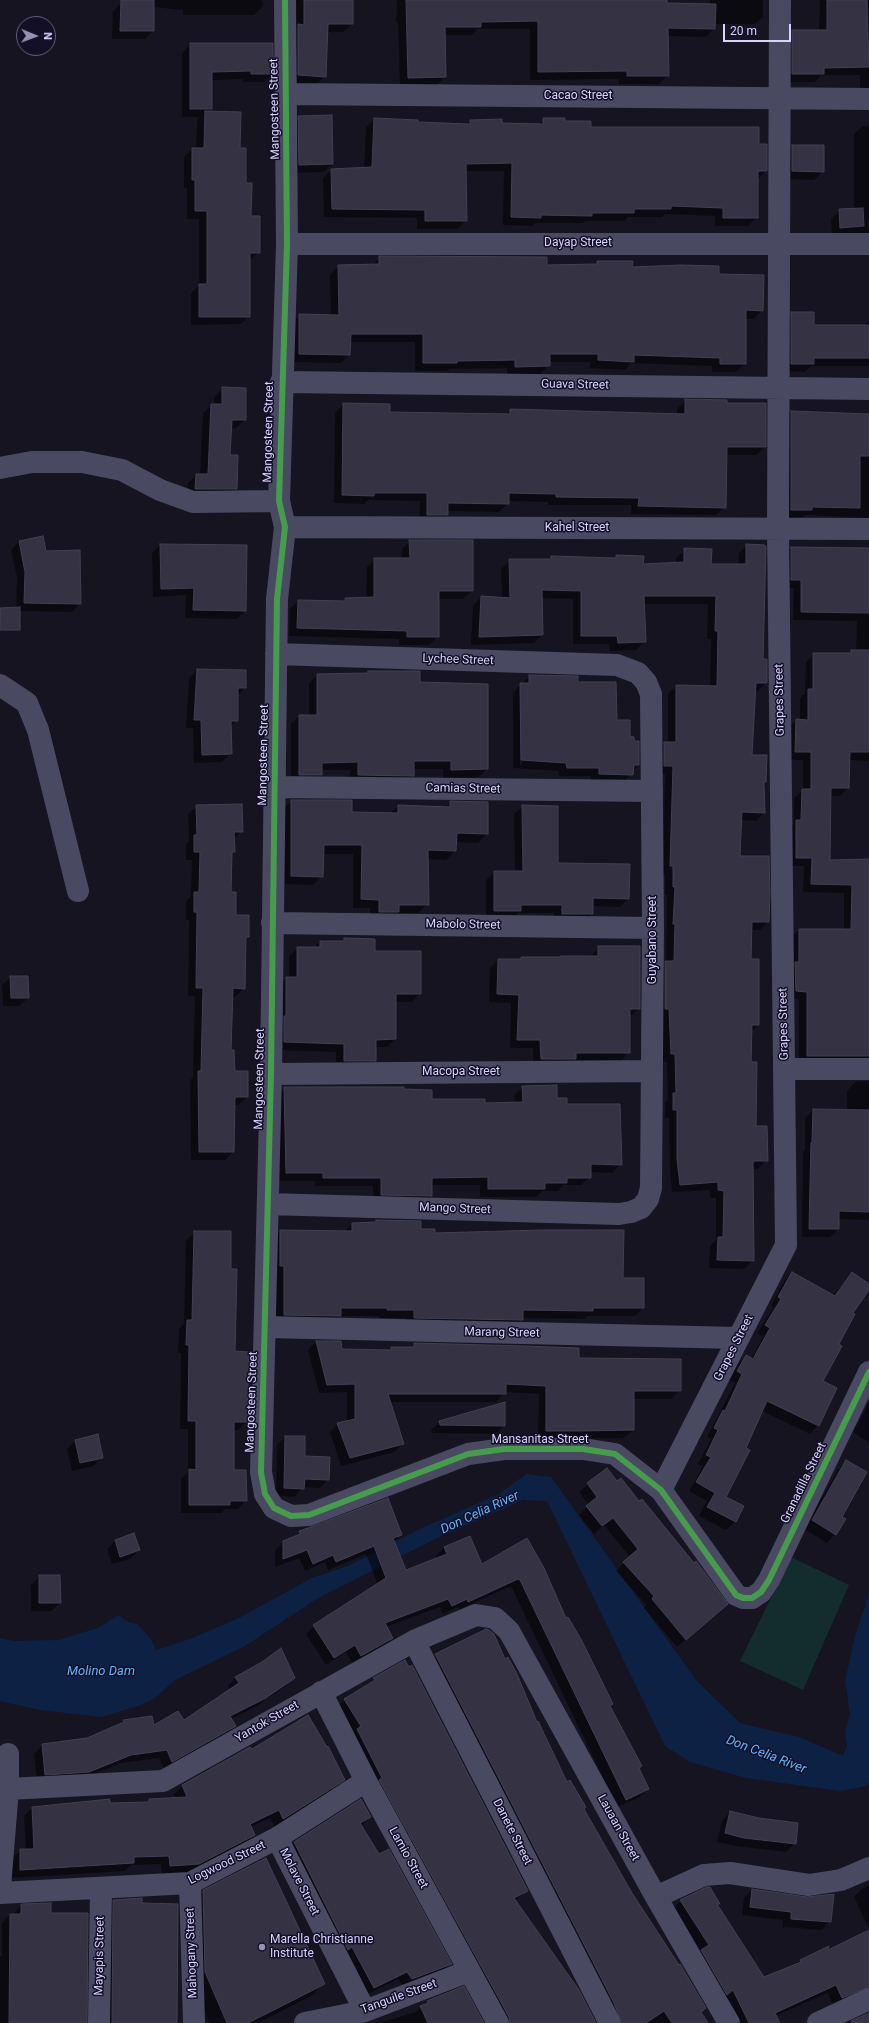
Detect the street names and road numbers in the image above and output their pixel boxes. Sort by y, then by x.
street label: Mangosteen Street [267,58,283,160]
street label: Cacao Street [544,89,612,103]
street label: Dayap Street [544,236,612,250]
street label: Guava Street [541,377,609,393]
street label: Mangosteen Street [261,381,277,483]
street label: Kahel Street [545,521,609,535]
street label: Lychee Street [422,652,494,668]
street label: Grapes Street [772,664,788,736]
street label: Mangosteen Street [256,704,272,806]
street label: Camias Street [425,781,501,797]
street label: Guyabano Street [646,896,660,984]
street label: Mabolo Street [425,917,501,933]
street label: Grapes Street [776,988,792,1060]
street label: Mangosteen Street [252,1028,268,1130]
street label: Macopa Street [422,1065,500,1079]
street label: Mango Street [419,1201,491,1217]
street label: Grapes Street [711,1312,757,1384]
street label: Marang Street [464,1325,540,1341]
street label: Mangosteen Street [243,1351,261,1453]
street label: Mansanitas Street [491,1433,589,1447]
street label: Granadilla Street [778,1440,830,1526]
street label: Yantok Street [233,1698,301,1746]
street label: Lauaan Street [594,1792,642,1864]
street label: Danete Street [489,1797,535,1867]
street label: Lamio Street [385,1825,431,1891]
street label: Logwood Street [186,1838,268,1888]
street label: Molave Street [276,1846,322,1918]
street label: Mahogany Street [183,1907,201,1999]
street label: Mayapis Street [92,1916,108,1996]
street label: Tanguile Street [359,1977,439,2017]

